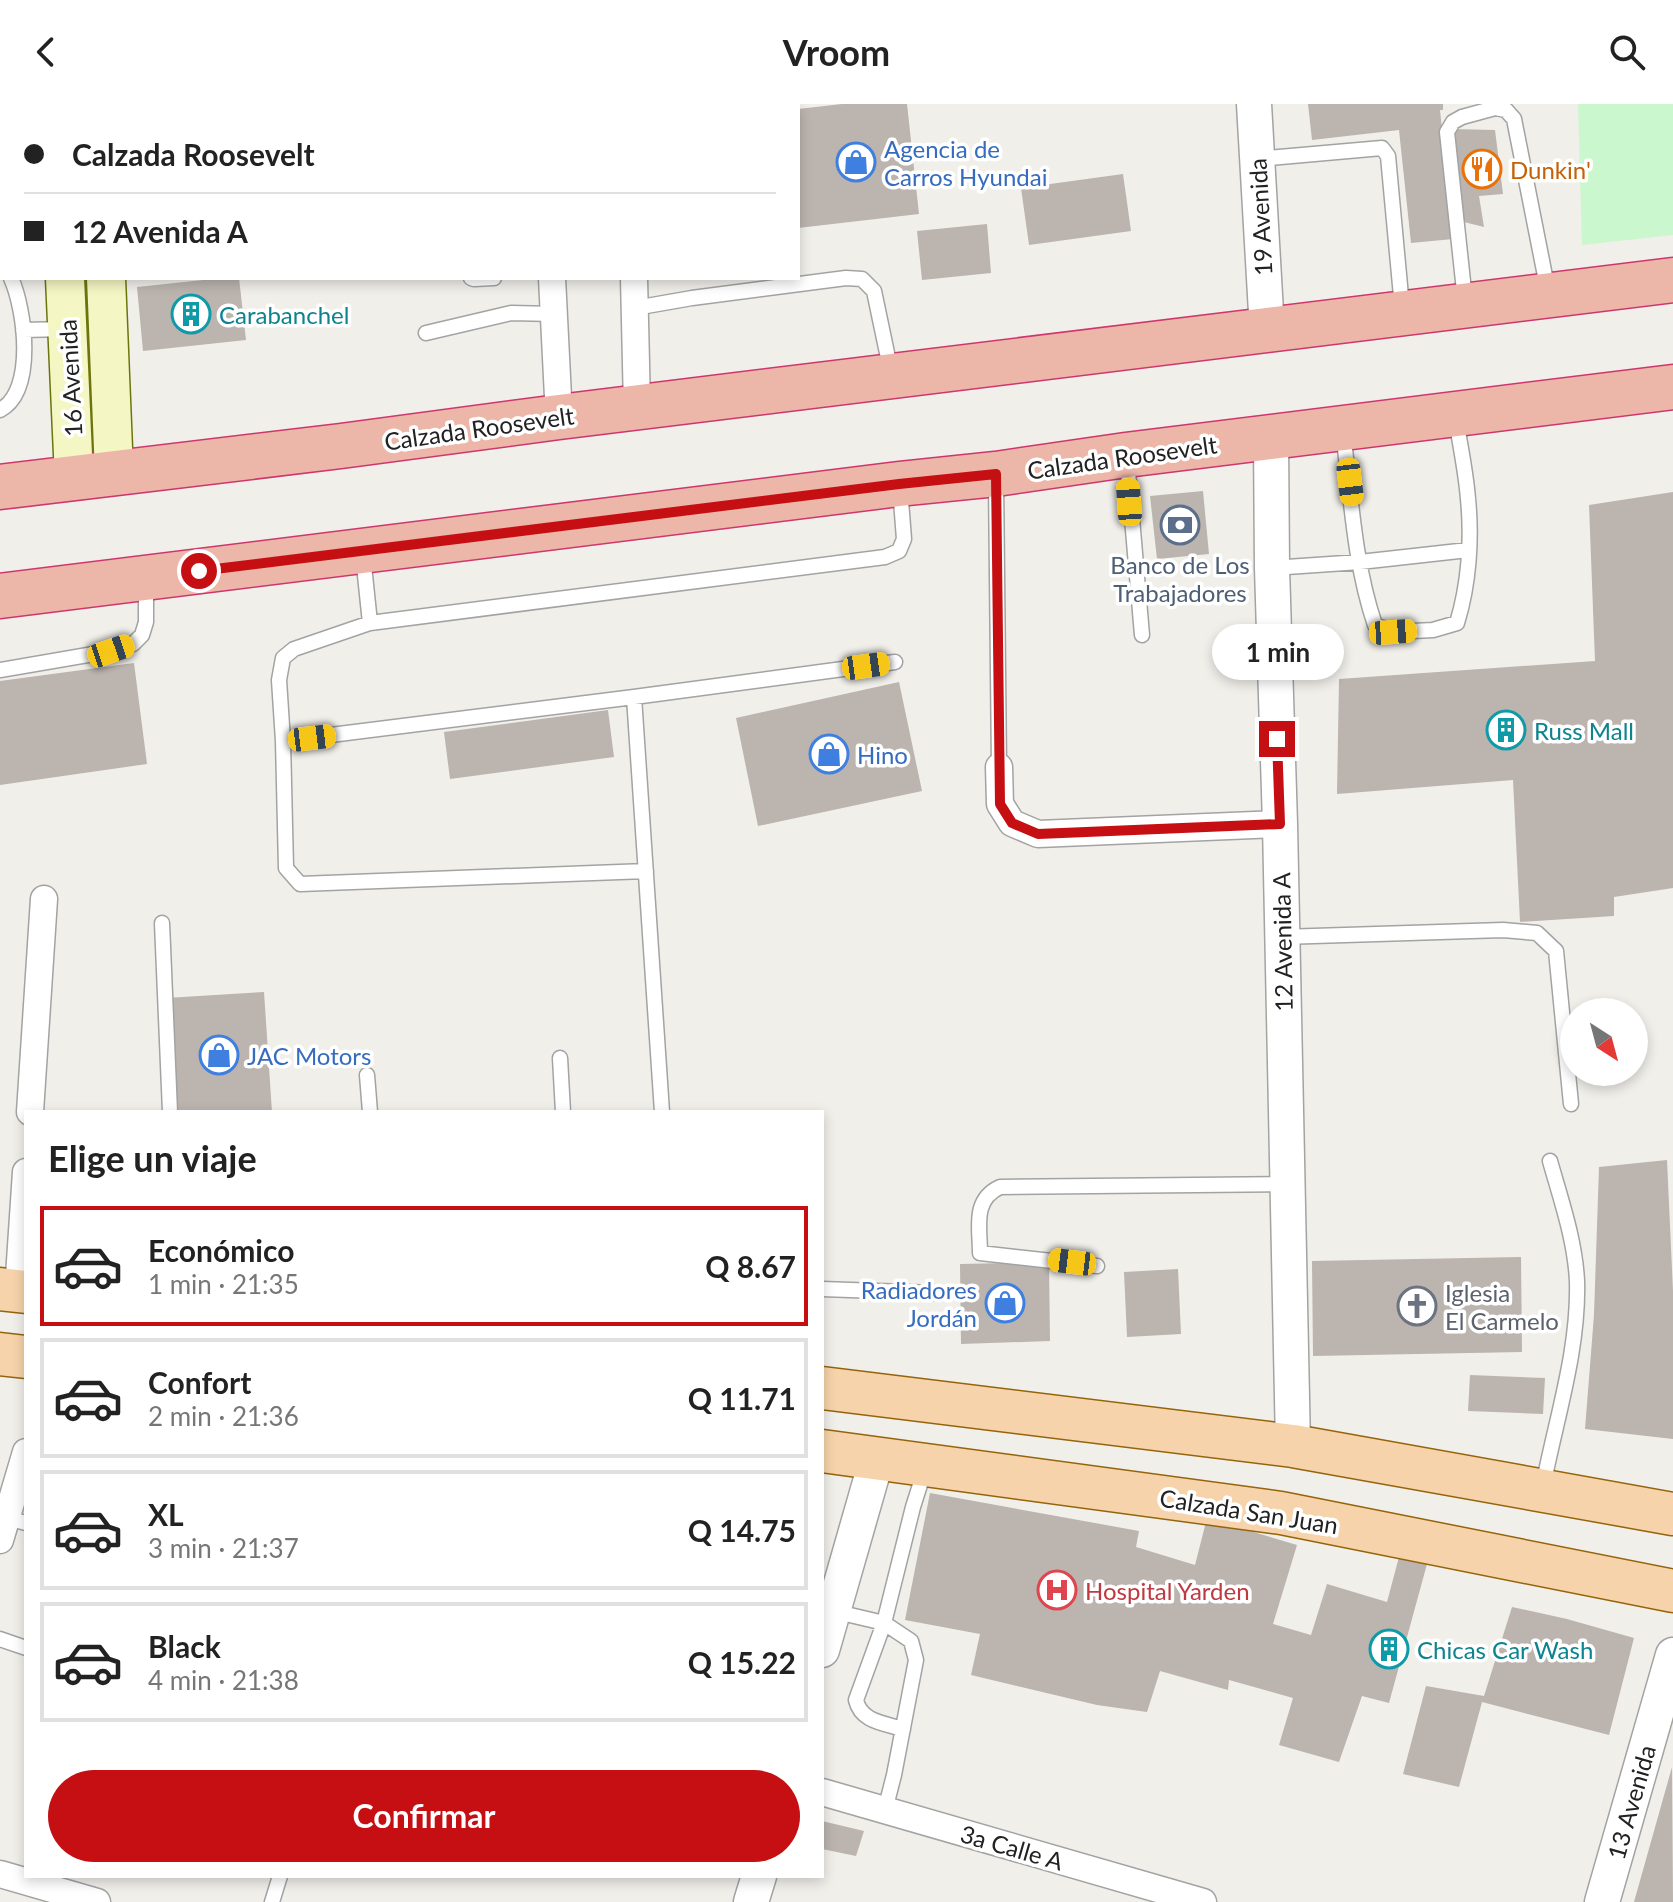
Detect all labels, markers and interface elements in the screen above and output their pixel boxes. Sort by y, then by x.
icon: back [24,30,68,74]
text: Vroom [783,30,890,74]
icon: search [1605,30,1649,74]
place label: Agencia de Carros Hyundai [884,134,1047,191]
text: Calzada Roosevelt [72,136,315,172]
shop icon: Agencia de Carros Hyundai [835,141,877,183]
restaurant icon: Dunkin' [1461,148,1503,190]
place label: Dunkin' [1510,155,1591,184]
street label: 19 Avenida [1242,157,1278,277]
text: 12 Avenida A [72,213,248,249]
building icon: Carabanchel [170,293,212,335]
place label: Carabanchel [219,300,349,329]
street label: 16 Avenida [52,318,88,438]
street label: Calzada Roosevelt [382,400,576,456]
street label: Calzada Roosevelt [1025,429,1219,485]
car [1335,457,1365,507]
car [1115,477,1143,527]
bank icon: Banco de Los Trabajadores [1159,504,1201,546]
place label: Banco de Los Trabajadores [1110,550,1250,607]
route start [181,553,217,589]
car [1368,618,1418,646]
callout: 1 min [1211,623,1343,679]
car [84,632,138,670]
text: 1 min [1246,636,1310,668]
car [841,651,891,681]
building icon: Russ Mall [1485,709,1527,751]
place label: Russ Mall [1534,716,1634,745]
route end [1259,721,1295,757]
car [287,723,337,753]
shop icon: Hino [808,733,850,775]
place label: Hino [857,740,908,769]
street label: 12 Avenida A [1266,871,1298,1012]
north arrow [1560,998,1648,1086]
map controls [1560,998,1648,1086]
shop icon: JAC Motors [198,1034,240,1076]
place label: JAC Motors [247,1041,371,1070]
text: Elige un viaje [48,1136,257,1180]
icon: car [52,1230,124,1302]
text: Económico [148,1232,294,1268]
car [1047,1247,1097,1277]
text: Q 8.67 [705,1248,796,1284]
text: 1 min · 21:35 [148,1268,299,1300]
place label: Radiadores Jordán [861,1275,977,1332]
place label: Iglesia El Carmelo [1445,1278,1559,1335]
shop icon: Radiadores Jordán [984,1282,1026,1324]
church icon: Iglesia El Carmelo [1396,1285,1438,1327]
icon: car [52,1362,124,1434]
text: Confort [148,1364,251,1400]
text: Q 11.71 [688,1380,796,1416]
text: 2 min · 21:36 [148,1400,299,1432]
street label: Calzada San Juan [1158,1483,1340,1539]
icon: car [52,1494,124,1566]
text: XL [148,1496,184,1532]
text: Q 14.75 [688,1512,796,1548]
text: 3 min · 21:37 [148,1532,299,1564]
hospital icon: Hospital Yarden [1036,1569,1078,1611]
place label: Hospital Yarden [1085,1576,1250,1605]
icon: car [52,1626,124,1698]
text: Black [148,1628,221,1664]
building icon: Chicas Car Wash [1368,1628,1410,1670]
place label: Chicas Car Wash [1417,1635,1593,1664]
text: Q 15.22 [688,1644,796,1680]
text: 4 min · 21:38 [148,1664,299,1696]
street label: 13 Avenida [1601,1741,1661,1863]
button: Confirmar [48,1770,800,1862]
street label: 3a Calle A [957,1819,1067,1876]

